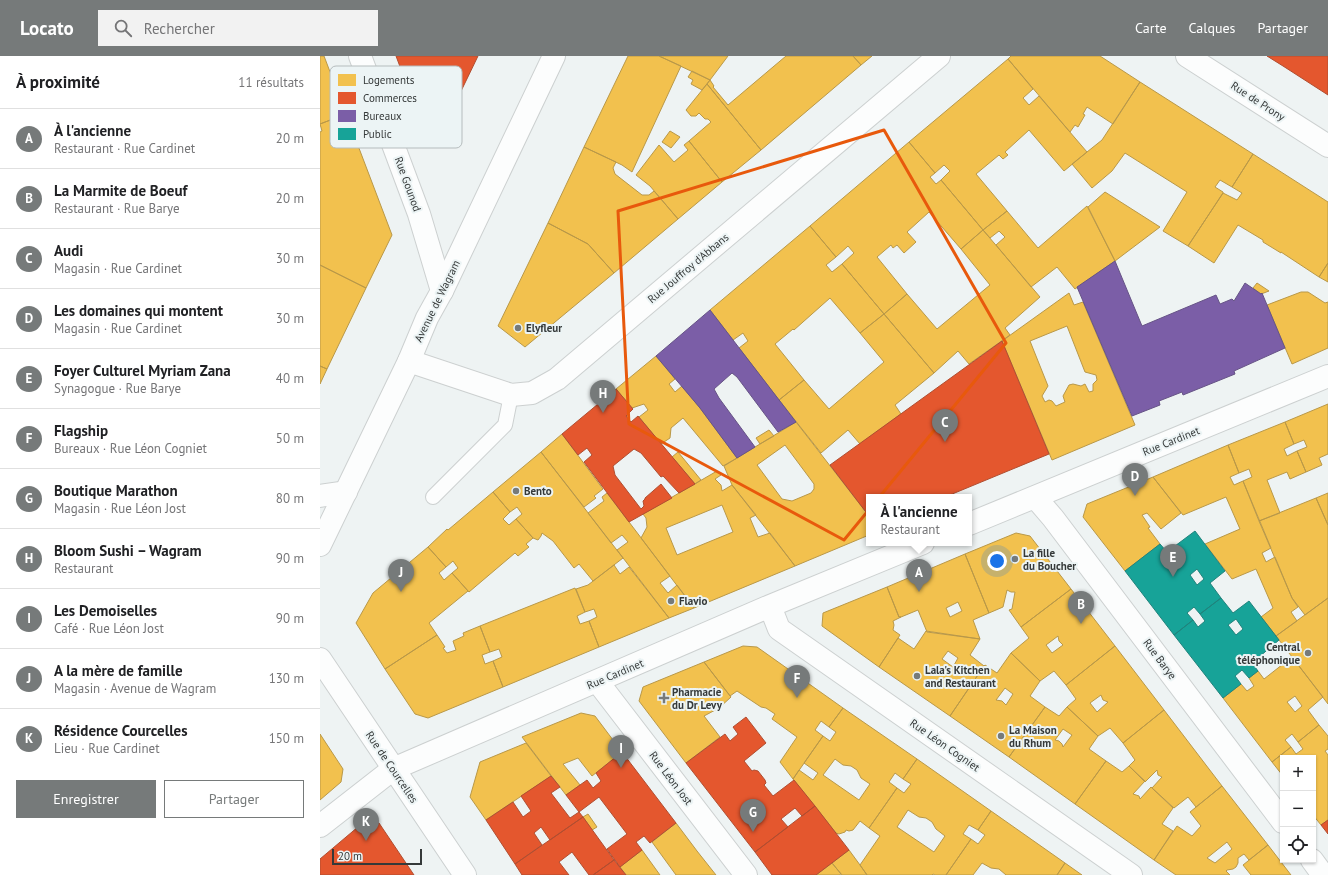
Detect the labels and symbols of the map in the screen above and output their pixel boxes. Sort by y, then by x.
legend [330,66,462,148]
text: Logements [363,73,415,87]
street label: Rue de Prony [1228,78,1288,124]
text: Commerces [363,91,417,105]
text: Bureaux [363,109,402,123]
text: Public [363,127,392,141]
street label: Rue Gounod [392,155,424,213]
street label: Rue Jouffroy d'Abbans [645,230,732,306]
street label: Avenue de Wagram [411,258,463,344]
place label: Elyfleur [526,321,562,335]
marker: Elyfleur [513,323,523,333]
pin: H [590,380,616,413]
pin: C [932,409,958,442]
street label: Rue Cardinet [1140,423,1202,459]
pin: D [1122,463,1148,496]
place label: Bento [524,484,552,498]
marker: Bento [511,486,521,496]
pin: E [1160,544,1186,577]
place label: La fille du Boucher [1023,546,1076,573]
your location [987,551,1007,571]
marker: La fille du Boucher [1010,554,1020,564]
pin: J [388,559,414,592]
pin: A [906,559,932,592]
pin: B [1068,591,1094,624]
place label: Flavio [679,594,707,608]
marker: Flavio [666,596,676,606]
street label: Rue Barye [1140,636,1180,682]
place label: Central téléphonique [1238,640,1301,667]
marker: Central téléphonique [1303,648,1313,658]
street label: Rue Cardinet [584,656,646,692]
place label: Lala's Kitchen and Restaurant [925,663,996,690]
pin: F [784,665,810,698]
marker: Lala's Kitchen and Restaurant [912,671,922,681]
place label: Pharmacie du Dr Levy [672,685,723,712]
marker: Pharmacie du Dr Levy [659,693,669,703]
street label: Rue Léon Cogniet [907,716,983,774]
place label: La Maison du Rhum [1009,723,1057,750]
street label: Rue de Courcelles [363,728,421,806]
marker: La Maison du Rhum [996,731,1006,741]
pin: I [608,735,634,768]
street label: Rue Léon Jost [646,748,696,808]
pin: G [740,799,766,832]
pin: K [353,808,379,841]
scale bar [332,847,422,866]

